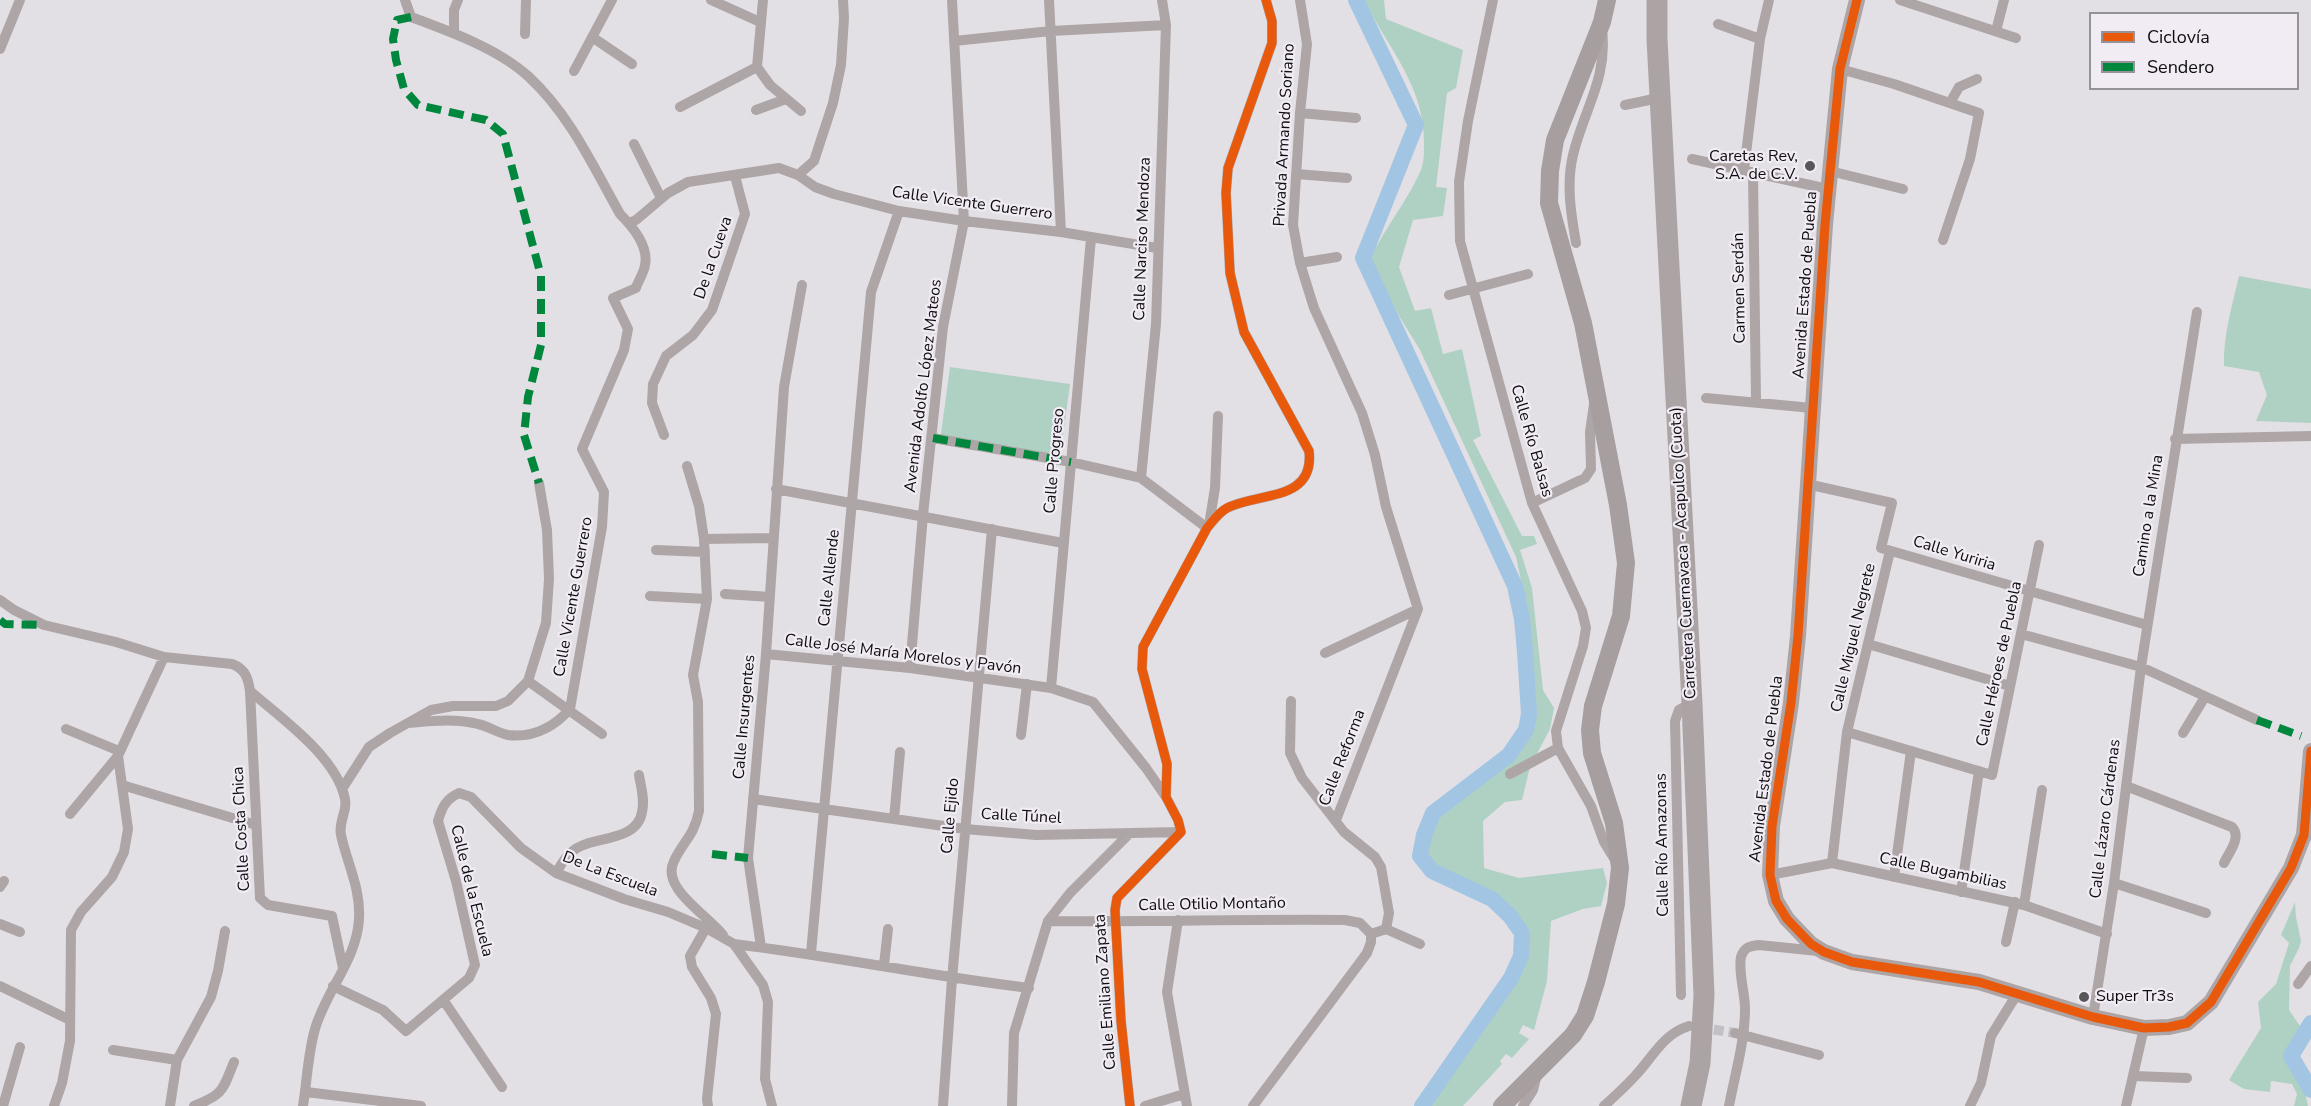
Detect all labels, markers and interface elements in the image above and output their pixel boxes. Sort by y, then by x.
legend [2089,12,2299,90]
text: Ciclovía [2147,25,2210,49]
street label: Privada Armando Soriano [1271,43,1299,227]
text: Sendero [2147,55,2214,79]
place label: Caretas Rev, S.A. de C.V. [1709,147,1798,185]
street label: Calle Narciso Mendoza [1131,157,1155,321]
marker: Caretas Rev, S.A. de C.V. [1803,159,1817,173]
street label: Calle Vicente Guerrero [890,183,1054,225]
street label: Avenida Estado de Puebla [1790,191,1822,379]
street label: De la Cueva [691,214,737,302]
street label: Carmen Serdán [1729,232,1751,344]
street label: Avenida Adolfo López Mateos [901,278,947,494]
street label: Calle Río Balsas [1506,382,1556,500]
street label: Carretera Cuernavaca - Acapulco (Cuota) [1667,406,1701,700]
street label: Calle Progreso [1041,408,1069,514]
street label: Camino a la Mina [2130,454,2168,578]
street label: Calle Vicente Guerrero [550,515,598,679]
street label: Calle Allende [815,529,845,627]
street label: Calle Yuriria [1910,532,1998,576]
street label: Calle Miguel Negrete [1828,562,1880,714]
street label: Calle Héroes de Puebla [1973,580,2027,748]
street label: Calle José María Morelos y Pavón [784,631,1022,679]
street label: Calle Insurgentes [730,654,760,780]
street label: Avenida Estado de Puebla [1746,675,1788,863]
street label: Calle Reforma [1316,707,1370,809]
street label: Calle Lázaro Cárdenas [2087,738,2125,900]
street label: Calle Costa Chica [229,766,255,892]
street label: Calle Río Amazonas [1652,773,1674,917]
street label: Calle Ejido [938,777,964,855]
street label: Calle Túnel [980,805,1062,829]
street label: Calle de la Escuela [445,823,497,959]
street label: De La Escuela [560,848,660,902]
street label: Calle Bugambilias [1877,849,2009,895]
street label: Calle Otilio Montaño [1138,894,1286,916]
street label: Calle Emiliano Zapata [1091,913,1121,1071]
place label: Super Tr3s [2096,987,2174,1007]
marker: Super Tr3s [2077,990,2091,1004]

